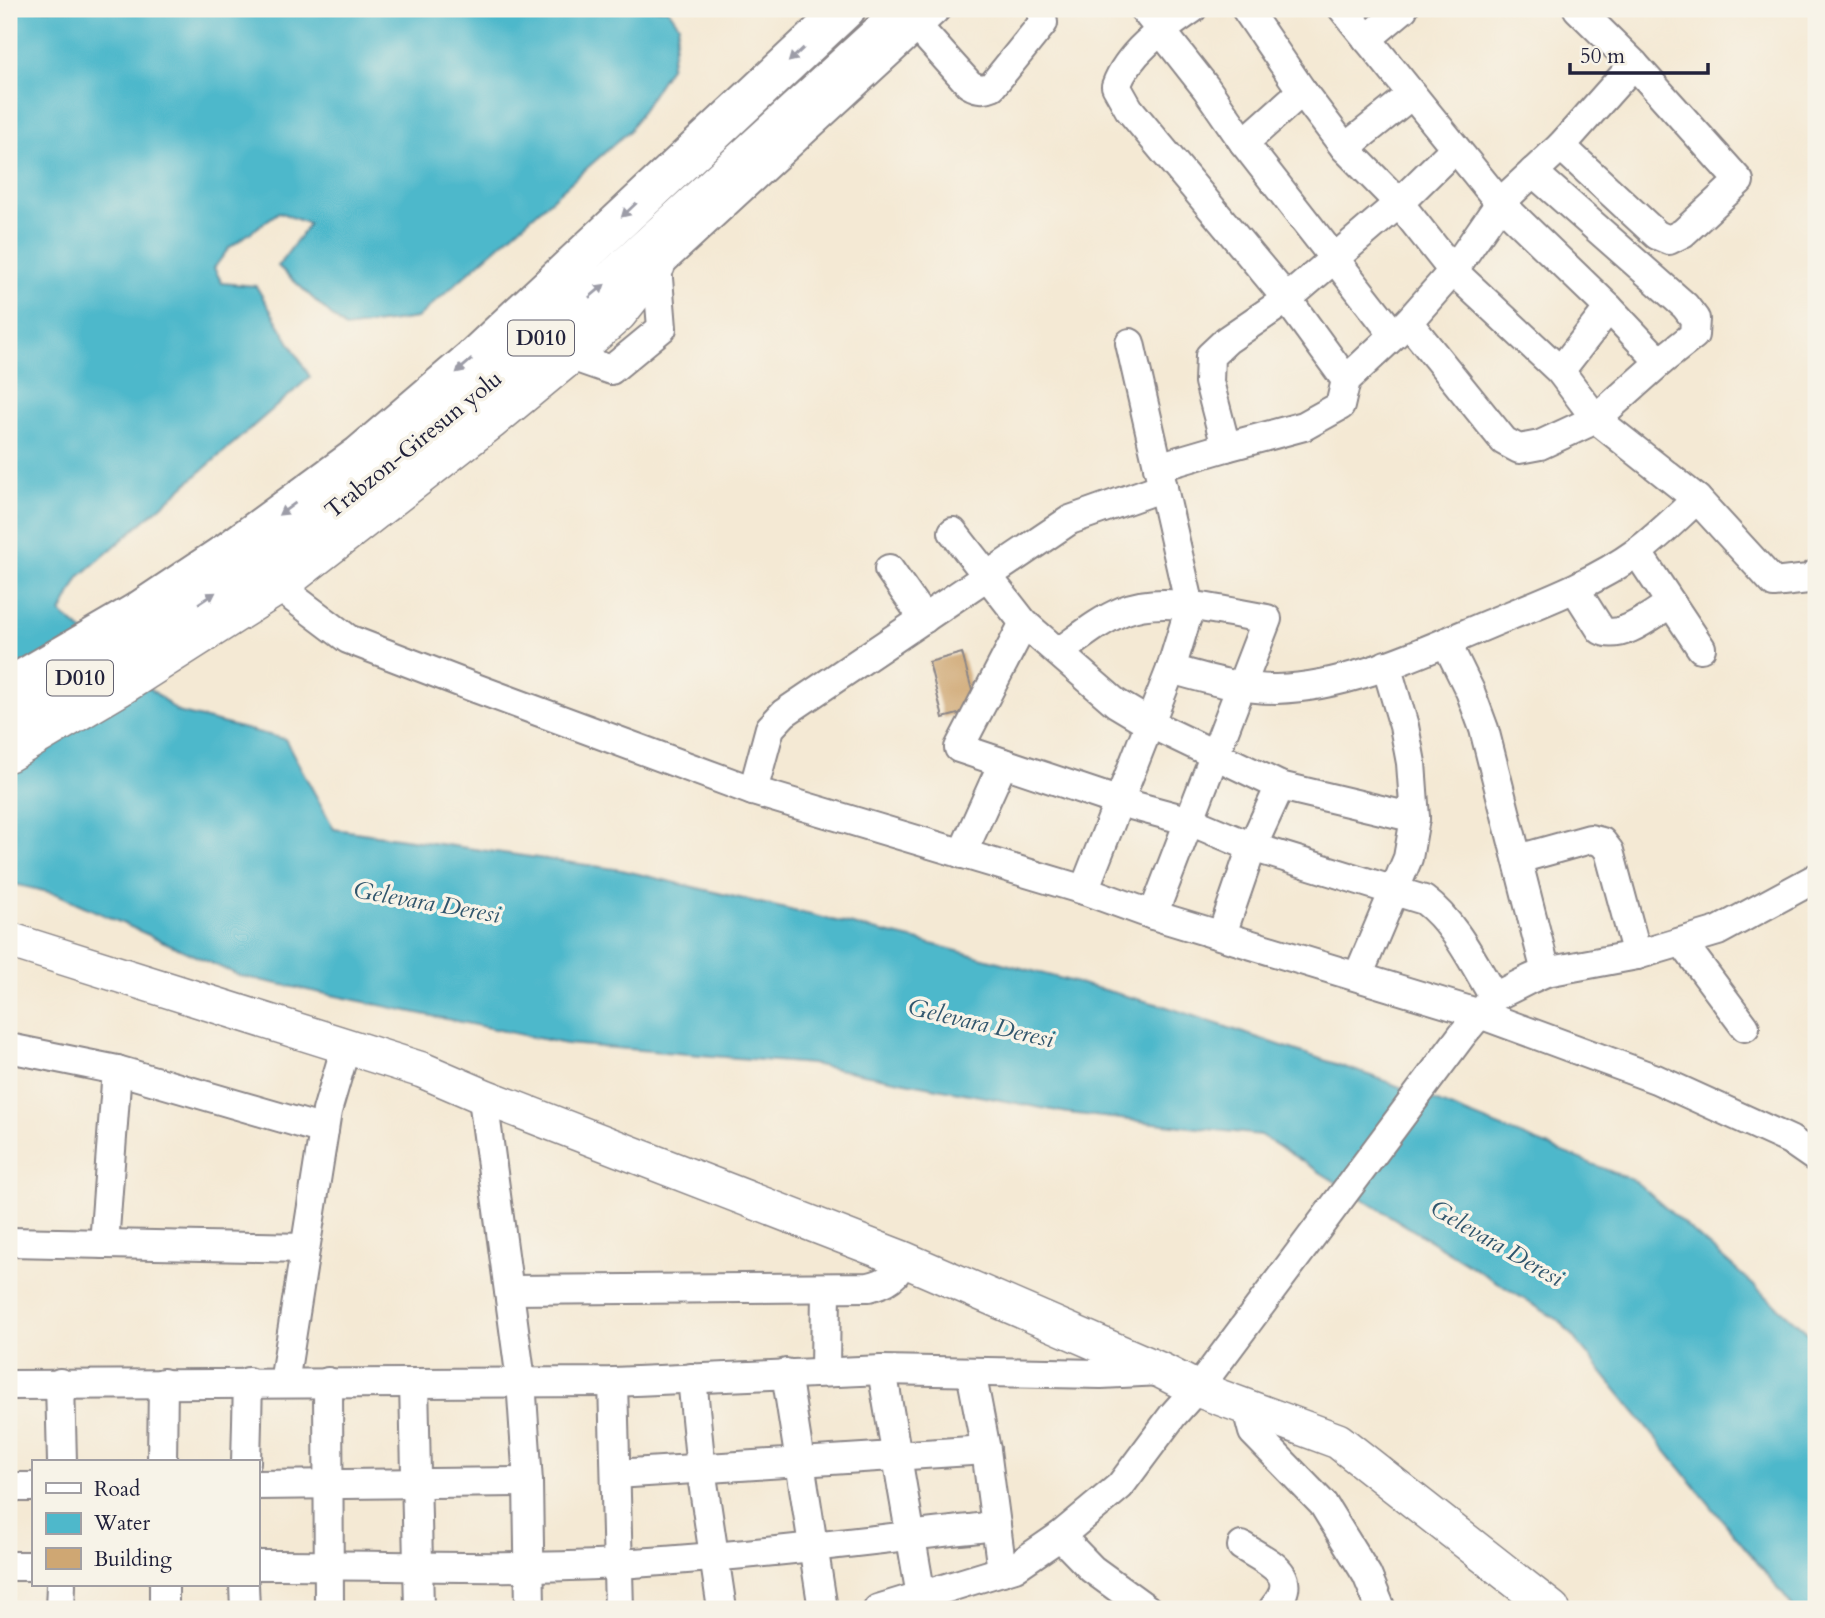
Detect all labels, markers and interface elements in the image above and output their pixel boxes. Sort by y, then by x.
scale bar [1570,32,1708,76]
text: 50 m [1580,42,1625,71]
one-way arrow [788,47,805,63]
one-way arrow [621,202,638,218]
one-way arrow [588,284,606,299]
road number: D010 [508,320,574,356]
one-way arrow [455,358,472,373]
street label: Trabzon-Giresun yolu [318,363,508,526]
one-way arrow [278,502,296,516]
one-way arrow [197,592,217,605]
road number: D010 [47,660,113,696]
water label: Gelevara Deresi [351,873,503,932]
water label: Gelevara Deresi [905,991,1057,1056]
water label: Gelevara Deresi [1424,1192,1570,1295]
legend [32,1460,259,1586]
text: Road [94,1475,140,1504]
text: Water [93,1509,150,1538]
text: Building [94,1545,172,1574]

